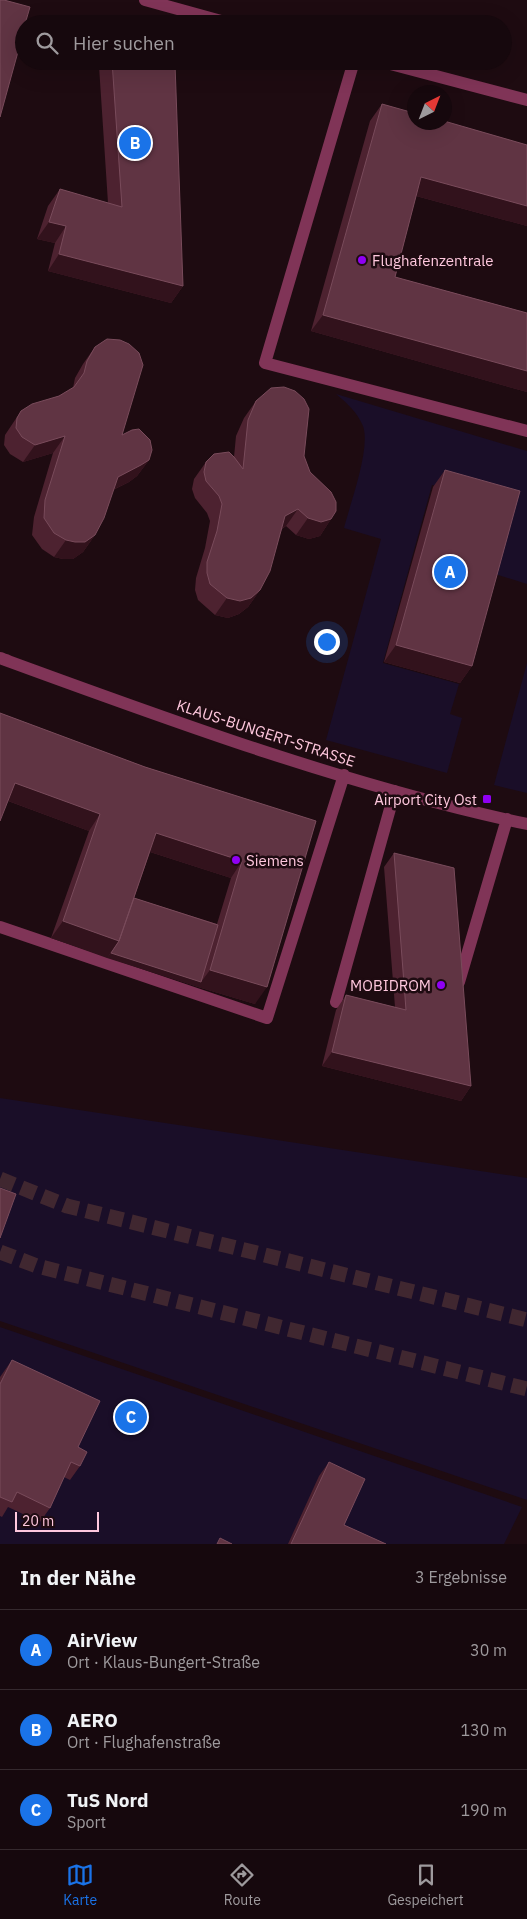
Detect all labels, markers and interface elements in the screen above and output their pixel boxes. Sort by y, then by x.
search box [15,15,512,70]
icon: search [33,29,61,57]
text: Hier suchen [73,31,175,55]
north arrow [407,85,452,130]
pin: B [119,124,151,162]
place label: Flughafenzentrale [372,251,494,270]
marker: Flughafenzentrale [356,254,368,266]
pin: A [434,553,466,591]
your location [314,629,340,655]
street label: KLAUS-BUNGERT-STRASSE [174,695,358,771]
place label: Airport City Ost [374,790,477,809]
marker: Airport City Ost [481,793,493,805]
place label: Siemens [246,851,304,870]
marker: Siemens [230,854,242,866]
place label: MOBIDROM [350,976,431,995]
marker: MOBIDROM [435,979,447,991]
pin: C [115,1398,147,1436]
scale bar [15,1509,99,1532]
text: 20 m [22,1512,54,1530]
text: In der Nähe [20,1563,136,1591]
text: 3 Ergebnisse [415,1567,507,1587]
text: AirView [67,1628,137,1652]
text: A [31,1640,41,1660]
text: 30 m [470,1640,507,1660]
text: Ort · Klaus-Bungert-Straße [67,1652,260,1672]
text: AERO [67,1708,118,1732]
text: B [31,1720,41,1740]
text: 130 m [460,1720,507,1740]
text: Ort · Flughafenstraße [67,1732,221,1752]
text: TuS Nord [67,1788,149,1812]
text: C [31,1800,41,1820]
text: 190 m [460,1800,507,1820]
text: Sport [67,1812,106,1832]
tab: Karte [63,1861,97,1909]
tab: Route [224,1861,261,1909]
tab: Gespeichert [387,1861,464,1909]

